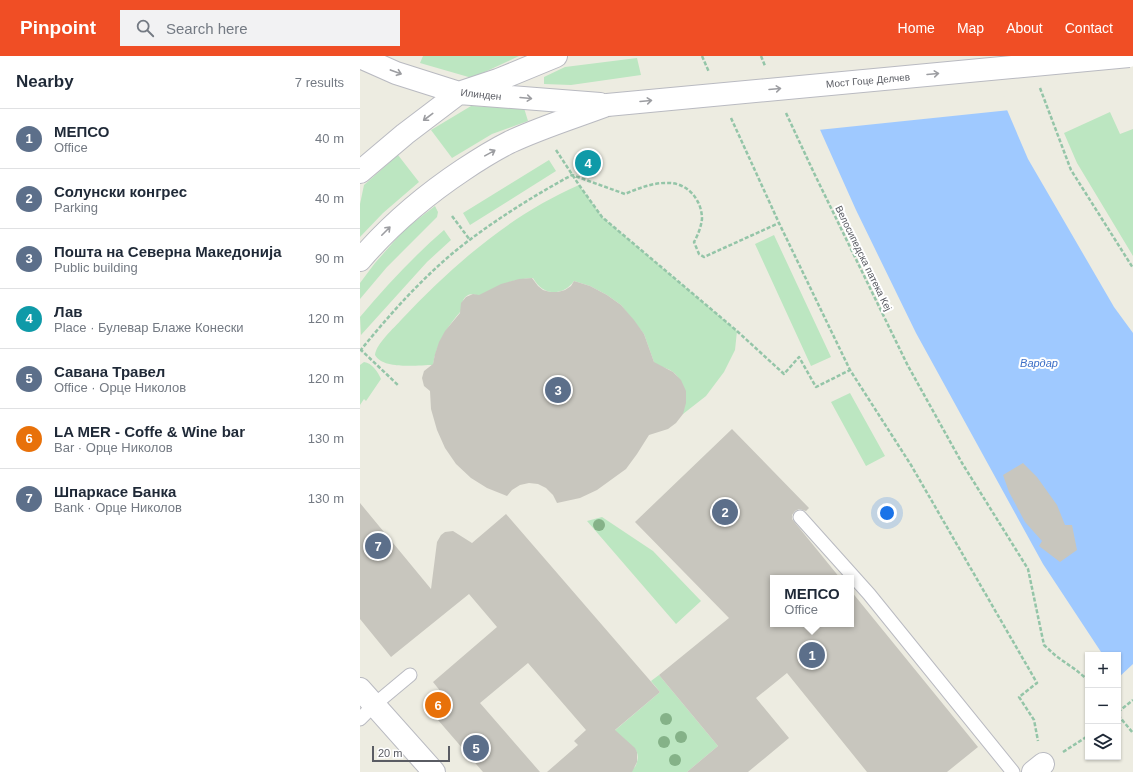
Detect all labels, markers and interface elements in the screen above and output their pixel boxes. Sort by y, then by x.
search box [120,10,400,46]
text: Pinpoint [20,17,96,38]
icon: search [134,17,156,39]
text: Search here [166,20,248,37]
text: Home [898,20,935,36]
text: Map [957,20,984,36]
text: About [1006,20,1043,36]
text: Contact [1065,20,1113,36]
one-way arrow [389,69,401,77]
street label: Мост Гоце Делчев [826,71,911,90]
one-way arrow [926,71,939,78]
text: Nearby [16,72,74,91]
text: 7 results [295,75,344,90]
one-way arrow [768,85,781,93]
street label: Илинден [460,87,502,102]
one-way arrow [519,95,532,102]
one-way arrow [639,97,652,105]
one-way arrow [423,112,434,121]
text: МЕПСО [54,123,109,140]
text: 1 [25,131,33,146]
text: 40 m [315,131,344,146]
text: Office [54,140,88,155]
pin: 4 [575,148,601,178]
one-way arrow [484,149,496,157]
text: Солунски конгрес [54,183,187,200]
text: 2 [25,191,33,206]
text: 40 m [315,191,344,206]
text: Parking [54,200,98,215]
street label: Велосипедска патека Кеј [833,204,894,313]
one-way arrow [381,226,391,236]
text: Пошта на Северна Македонија [54,243,282,260]
text: 3 [25,251,33,266]
text: 90 m [315,251,344,266]
text: Public building [54,260,138,275]
text: Лав [54,303,82,320]
text: 4 [25,311,33,326]
text: 120 m [308,311,344,326]
text: Place · Булевар Блаже Конески [54,320,244,335]
water label: Вардар [1020,357,1058,369]
text: Савана Травел [54,363,165,380]
text: 5 [25,371,33,386]
text: 120 m [308,371,344,386]
pin: 3 [545,375,571,405]
text: Office · Орце Николов [54,380,186,395]
text: LA MER - Coffe & Wine bar [54,423,245,440]
text: 6 [25,431,33,446]
text: 130 m [308,431,344,446]
text: Bar · Орце Николов [54,440,173,455]
text: Шпаркасе Банка [54,483,176,500]
text: 7 [25,491,33,506]
text: 130 m [308,491,344,506]
pin: 2 [712,497,738,527]
text: Bank · Орце Николов [54,500,182,515]
your location [877,503,897,523]
pin: 7 [365,531,391,561]
popup [770,575,854,627]
text: МЕПСО [784,585,840,602]
text: Office [784,602,818,617]
pin: 1 [799,640,825,670]
map controls [1085,652,1121,760]
button: + [1085,652,1121,688]
button: − [1085,688,1121,724]
pin: 6 [425,690,451,720]
button: layers [1085,724,1121,760]
pin: 5 [463,733,489,763]
scale bar [372,744,450,763]
text: 20 m [378,747,402,759]

